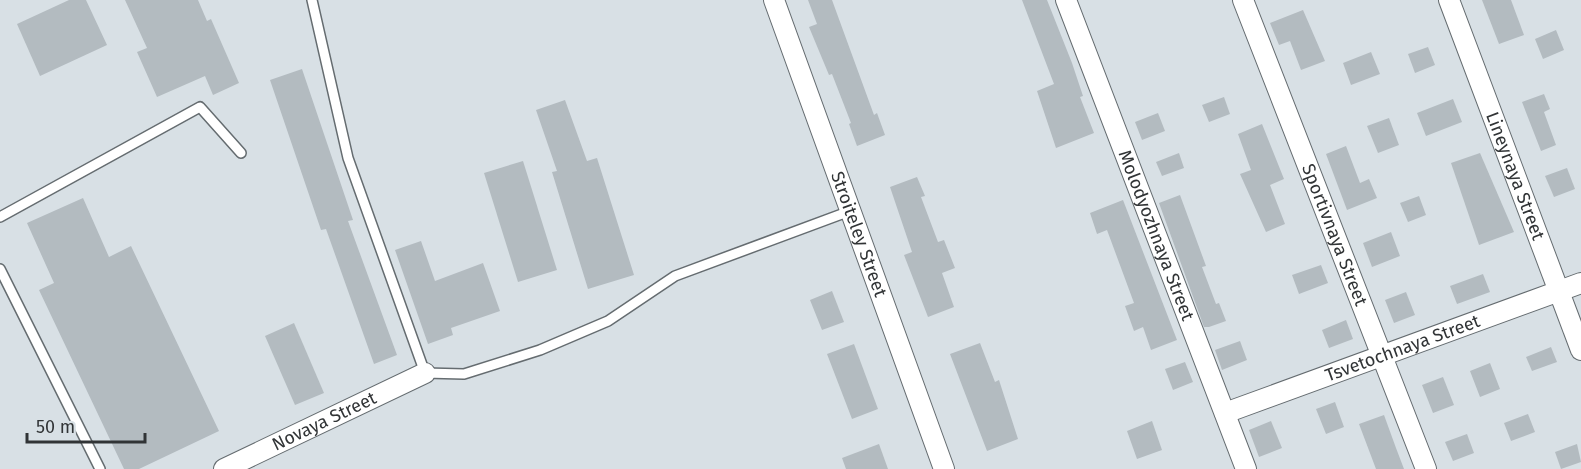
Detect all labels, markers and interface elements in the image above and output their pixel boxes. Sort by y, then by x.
street label: Lineynaya Street [1481,109,1550,244]
street label: Molodyozhnaya Street [1114,147,1199,324]
street label: Sportivnaya Street [1297,161,1372,309]
street label: Stroiteley Street [826,168,892,300]
street label: Tsvetochnaya Street [1322,310,1483,386]
street label: Novaya Street [268,387,380,455]
scale bar [27,406,146,444]
text: 50 m [36,416,75,438]

